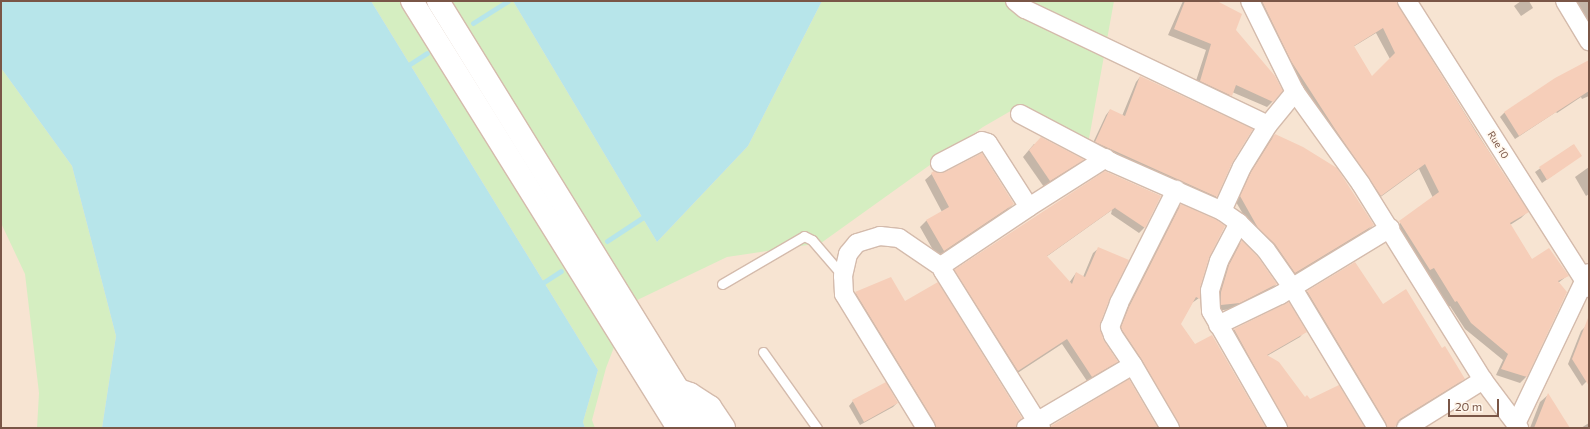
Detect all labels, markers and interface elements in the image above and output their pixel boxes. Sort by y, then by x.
street label: Rue 10 [1485,129,1511,161]
scale bar [1450,391,1501,417]
text: 20 m [1455,399,1482,413]

